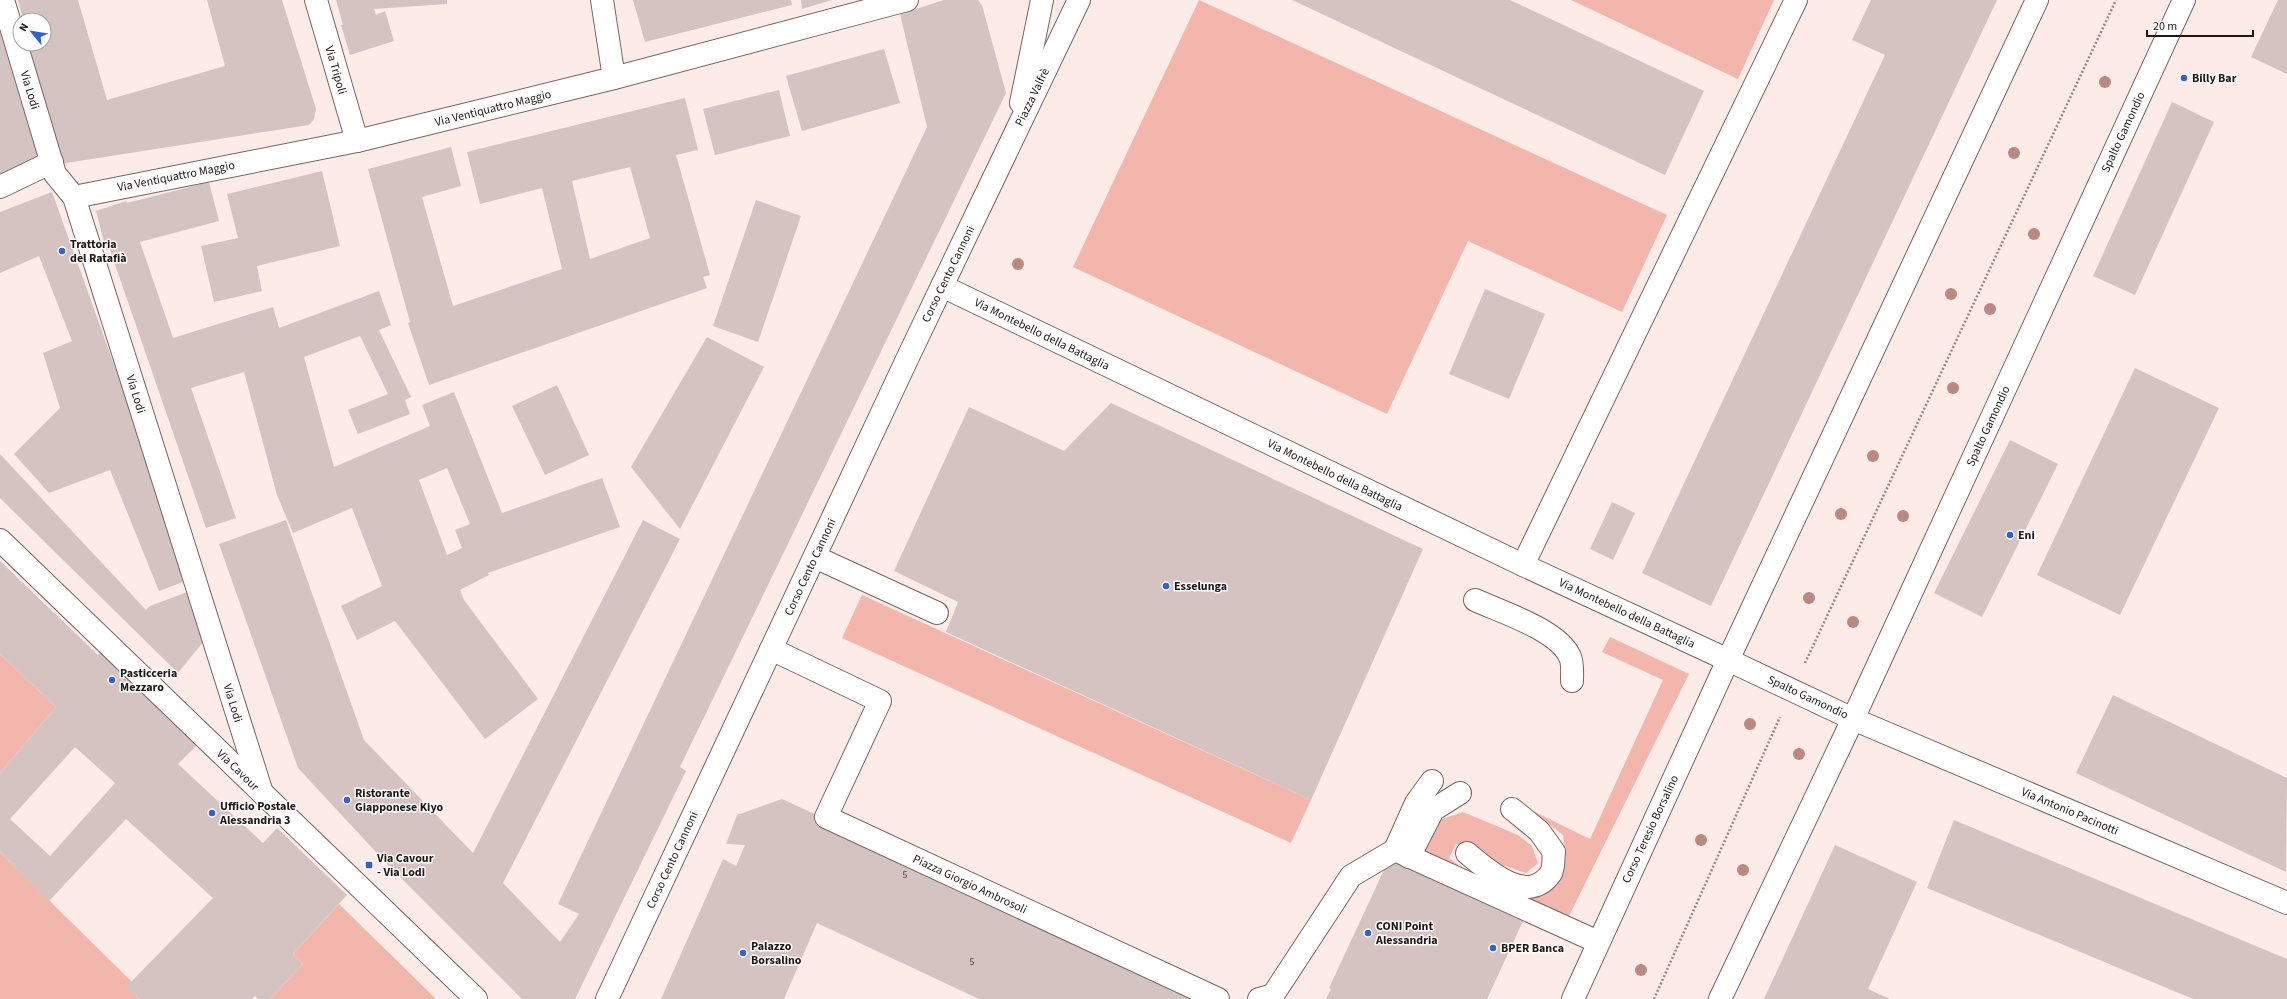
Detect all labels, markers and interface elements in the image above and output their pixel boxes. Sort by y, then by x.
north arrow [12,12,52,52]
scale bar [2147,12,2253,38]
text: 20 m [2153,18,2177,35]
text: N [15,20,32,34]
street label: Via Tripoli [320,44,351,96]
street label: Piazza Valfrè [1011,65,1054,129]
street label: Via Lodi [16,69,43,112]
place label: Billy Bar [2192,70,2237,87]
marker: Billy Bar [2179,73,2189,83]
street label: Via Ventiquattro Maggio [433,86,553,131]
street label: Spalto Gamondio [2097,89,2150,175]
street label: Via Ventiquattro Maggio [116,157,236,196]
street label: Corso Cento Cannoni [918,223,979,325]
place label: Trattoria del Ratafià [70,236,127,267]
marker: Trattoria del Ratafià [57,246,67,256]
street label: Via Montebello della Battaglia [971,294,1112,375]
street label: Via Lodi [122,373,149,416]
street label: Spalto Gamondio [1962,383,2015,469]
street label: Via Montebello della Battaglia [1264,435,1405,516]
street label: Corso Cento Cannoni [780,516,840,619]
place label: Eni [2018,527,2035,544]
marker: Eni [2005,530,2015,540]
street label: Via Montebello della Battaglia [1556,574,1698,653]
place label: Esselunga [1174,578,1227,595]
marker: Esselunga [1161,581,1171,591]
place label: Pasticceria Mezzaro [120,665,177,696]
street label: Spalto Gamondio [1765,671,1851,724]
marker: Pasticceria Mezzaro [107,675,117,685]
street label: Via Lodi [219,682,246,725]
street label: Via Cavour [213,746,263,796]
street label: Corso Teresio Borsalino [1618,772,1683,886]
street label: Via Antonio Pacinotti [2019,783,2121,840]
place label: Ristorante Giapponese Kiyo [355,785,444,816]
marker: Ristorante Giapponese Kiyo [342,795,352,805]
place label: Ufficio Postale Alessandria 3 [219,798,296,829]
marker: Ufficio Postale Alessandria 3 [207,808,217,818]
street label: Corso Cento Cannoni [642,809,702,912]
place label: Via Cavour - Via Lodi [376,850,434,881]
street label: Piazza Giorgio Ambrosoli [910,851,1030,918]
marker: Via Cavour - Via Lodi [364,860,374,870]
house number: 5 [903,868,908,882]
place label: CONI Point Alessandria [1375,918,1438,949]
marker: CONI Point Alessandria [1363,928,1373,938]
place label: Palazzo Borsalino [751,938,802,969]
place label: BPER Banca [1501,940,1564,957]
marker: BPER Banca [1488,943,1498,953]
marker: Palazzo Borsalino [738,948,748,958]
house number: 5 [970,955,975,969]

